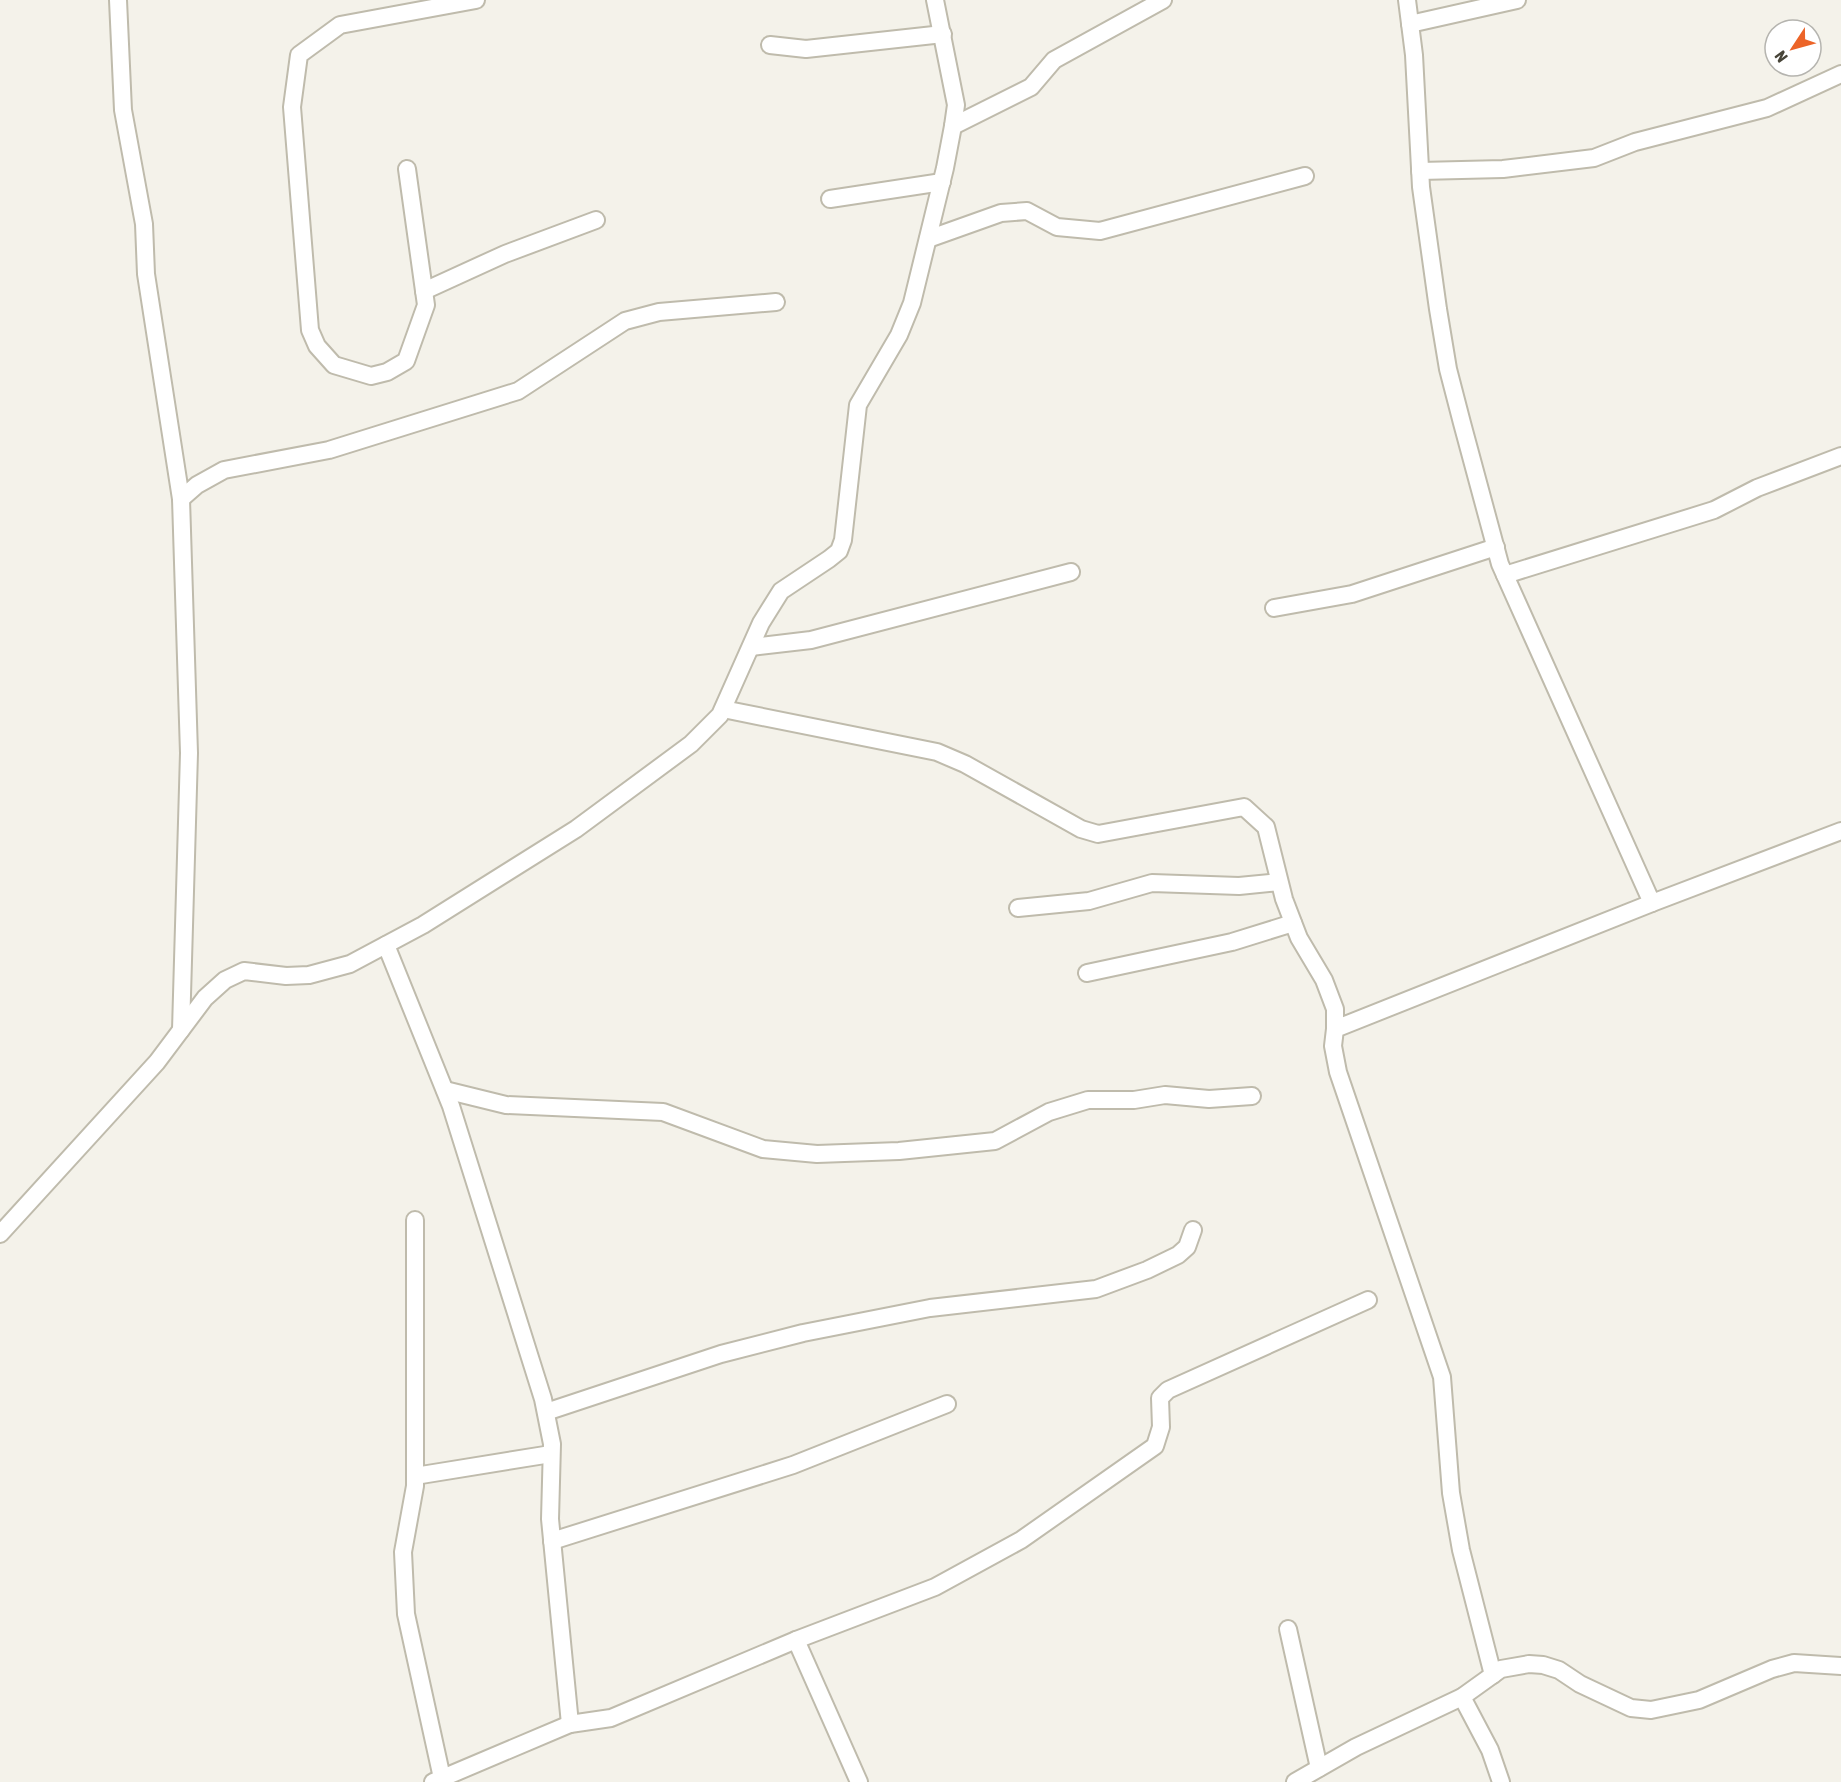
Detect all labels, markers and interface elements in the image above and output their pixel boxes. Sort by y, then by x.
north arrow [1763,18,1823,78]
text: N [1771,48,1791,66]

